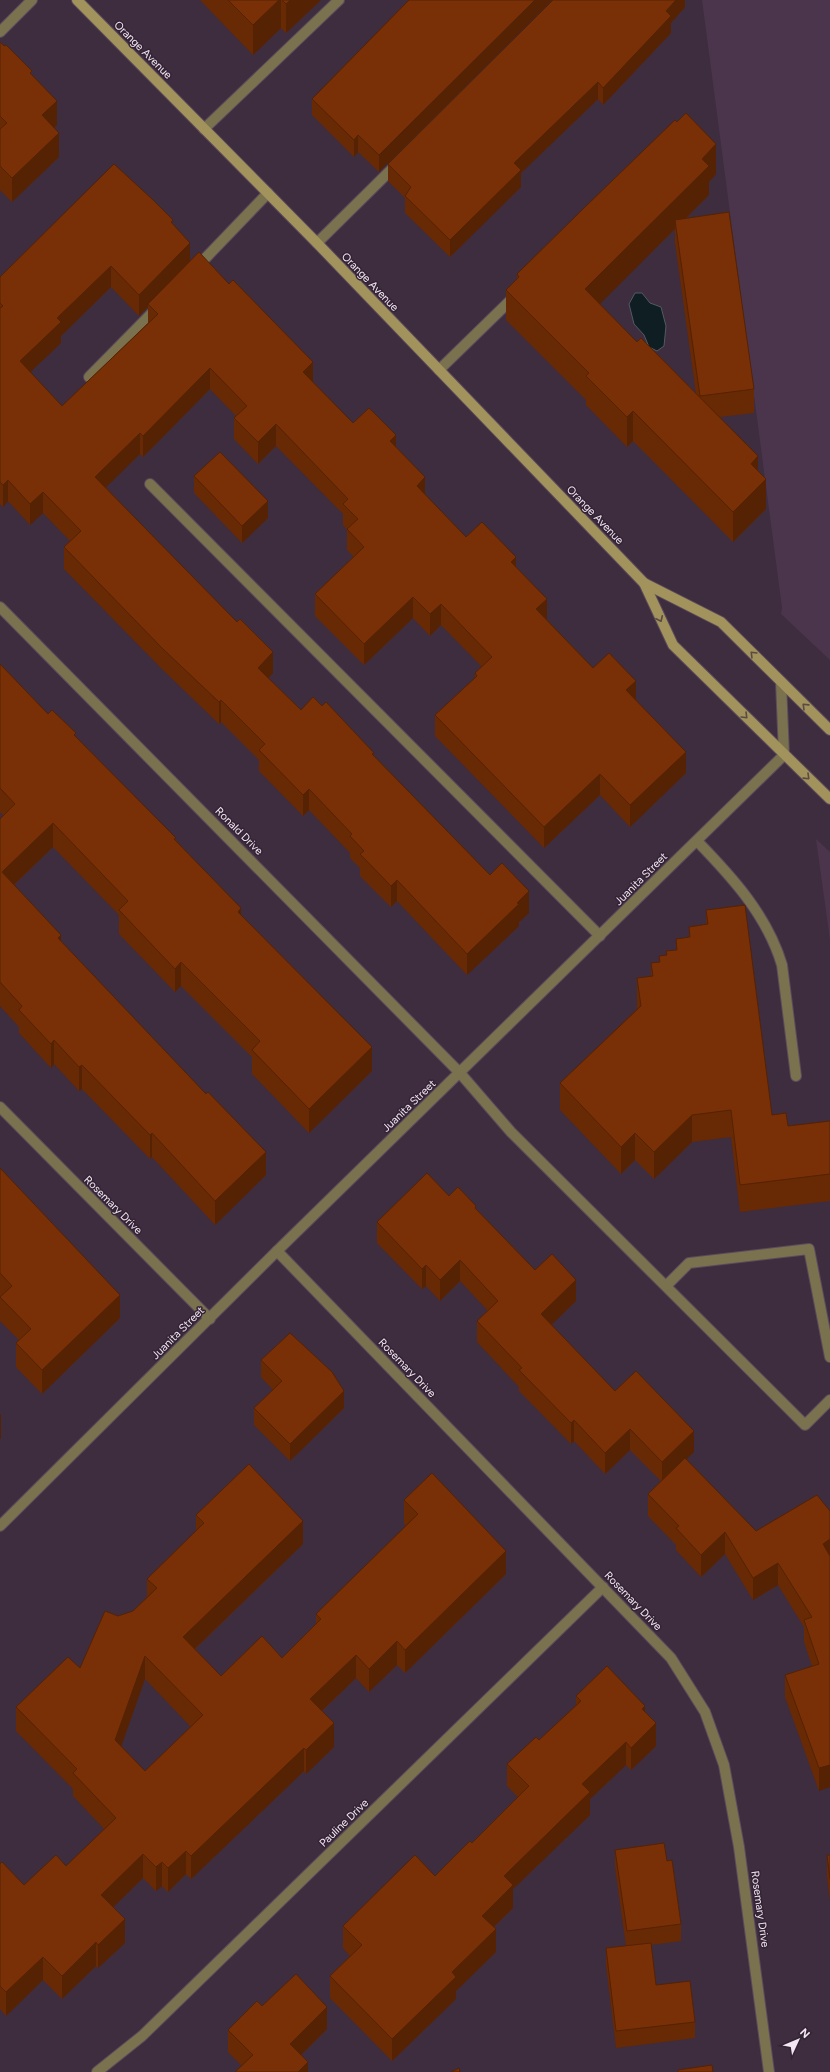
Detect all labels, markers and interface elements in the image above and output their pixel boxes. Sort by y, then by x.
street label: Orange Avenue [111,18,175,82]
street label: Orange Avenue [339,250,401,314]
street label: Orange Avenue [564,483,626,547]
one-way arrow [655,614,663,622]
one-way arrow [750,651,758,659]
one-way arrow [802,703,810,711]
one-way arrow [740,711,748,719]
one-way arrow [802,772,810,780]
street label: Ronald Drive [212,804,266,858]
street label: Juanita Street [612,850,670,908]
street label: Juanita Street [380,1077,438,1135]
street label: Rosemary Drive [81,1173,145,1237]
street label: Juanita Street [149,1304,207,1362]
street label: Rosemary Drive [376,1336,438,1400]
street label: Rosemary Drive [602,1569,664,1633]
street label: Pauline Drive [317,1796,371,1850]
street label: Rosemary Drive [748,1870,772,1948]
north arrow [778,2020,818,2060]
text: N [797,2026,812,2041]

